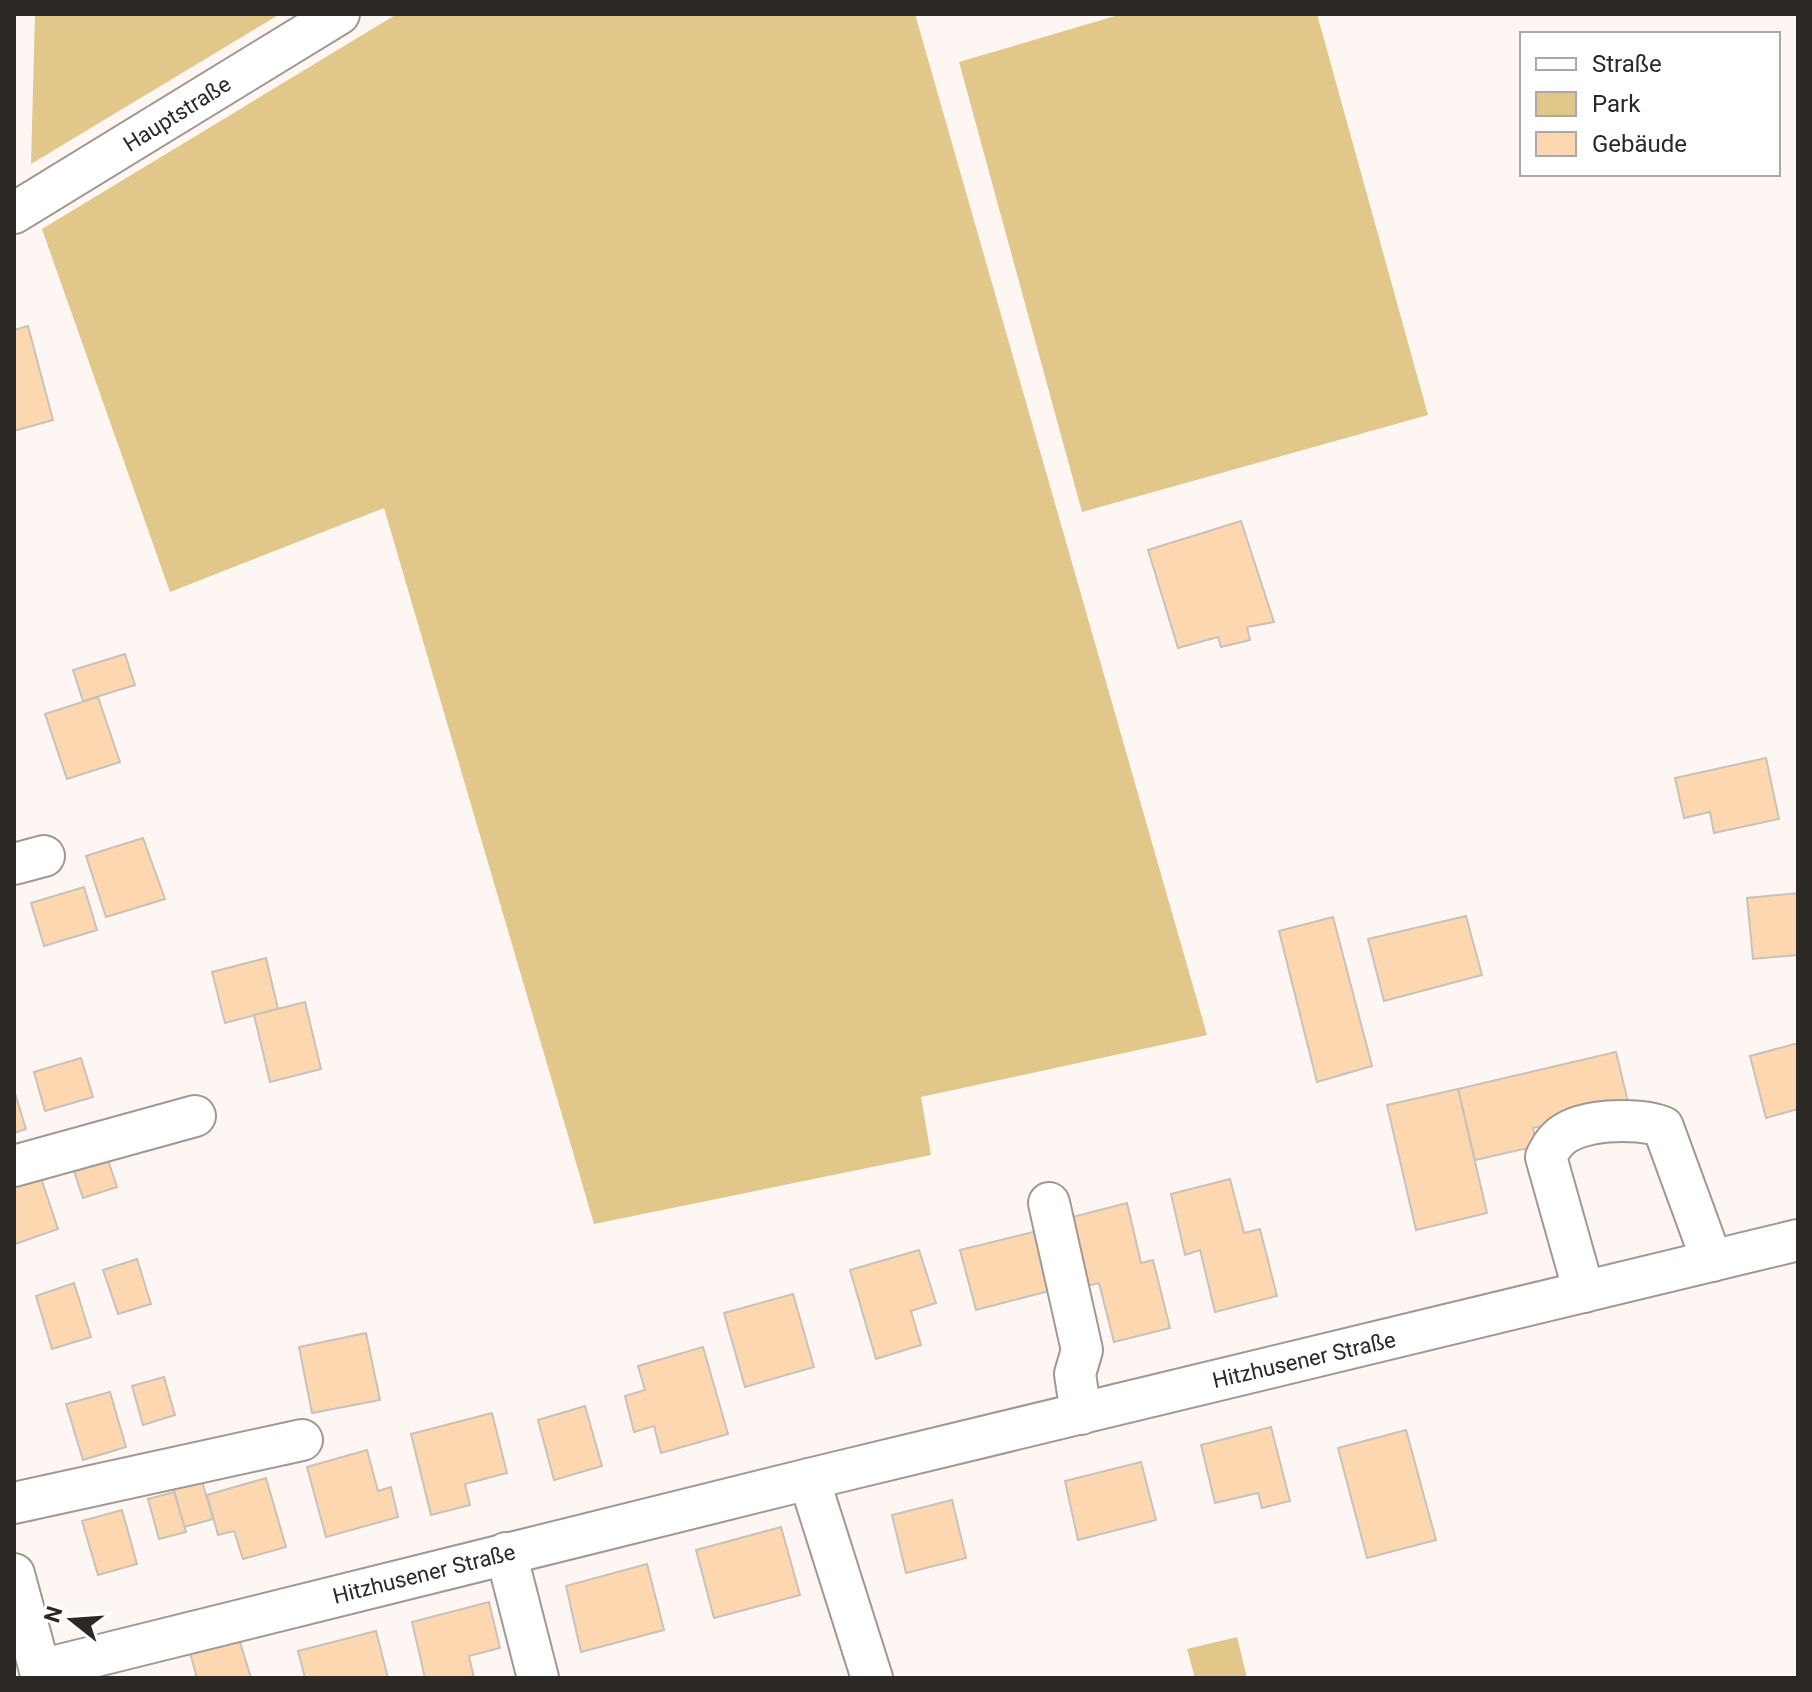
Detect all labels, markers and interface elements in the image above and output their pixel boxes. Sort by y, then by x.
legend [1520,32,1780,176]
text: Straße [1592,50,1662,78]
street label: Hauptstraße [119,71,235,157]
text: Park [1592,90,1641,118]
text: Gebäude [1592,130,1687,158]
street label: Hitzhusener Straße [1210,1327,1398,1393]
street label: Hitzhusener Straße [330,1539,518,1609]
north arrow [32,1580,112,1660]
text: N [39,1603,68,1625]

